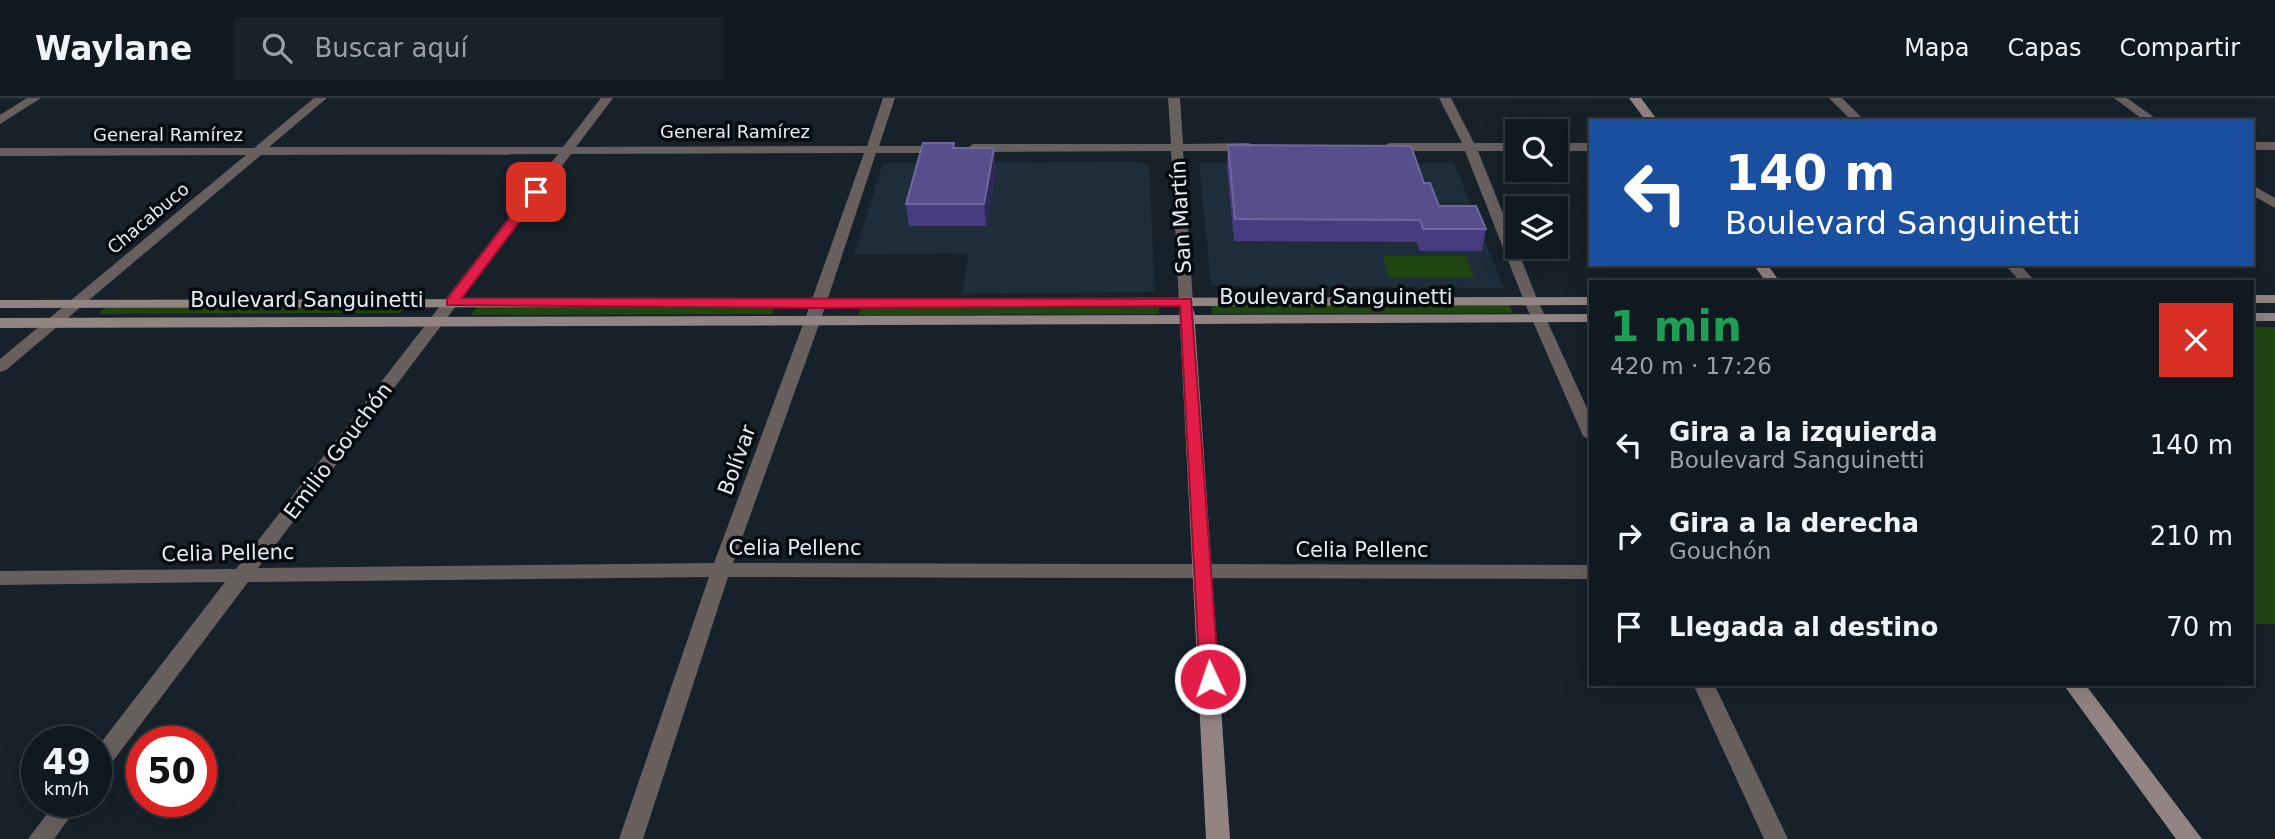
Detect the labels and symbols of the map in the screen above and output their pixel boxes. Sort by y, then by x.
street label: General Ramírez [660,121,810,142]
street label: General Ramírez [93,124,243,145]
street label: San Martín [1166,160,1196,274]
pin [506,162,566,222]
street label: Chacabuco [103,178,193,258]
street label: Boulevard Sanguinetti [1219,285,1453,309]
street label: Boulevard Sanguinetti [190,288,424,312]
street label: Emilio Gouchón [279,378,397,524]
street label: Bolívar [713,421,761,498]
street label: Celia Pellenc [728,536,862,560]
street label: Celia Pellenc [1295,538,1429,562]
street label: Celia Pellenc [161,540,295,566]
position arrow [1173,642,1247,716]
speed limit sign: 50 [126,726,217,817]

